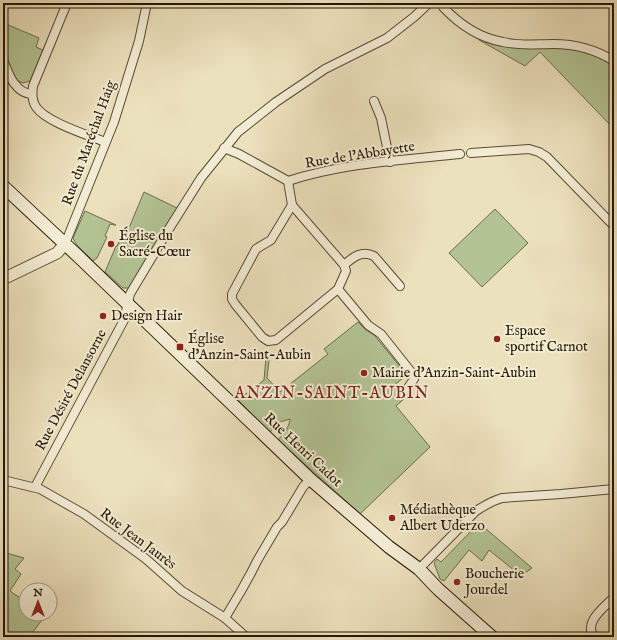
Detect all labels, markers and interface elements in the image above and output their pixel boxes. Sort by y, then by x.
street label: Rue du Maréchal Haig [58,78,120,208]
street label: Rue de l'Abbayette [304,137,417,173]
place label: Église du Sacré-Cœur [119,226,191,261]
marker: Église du Sacré-Cœur [106,239,116,249]
place label: Design Hair [111,307,182,325]
marker: Design Hair [98,311,108,321]
place label: Espace sportif Carnot [505,322,588,356]
street label: Rue Désiré Delansorne [31,326,111,454]
place label: Église d'Anzin-Saint-Aubin [188,329,311,364]
marker: Espace sportif Carnot [492,334,502,344]
marker: Église d'Anzin-Saint-Aubin [175,342,185,352]
place label: Mairie d'Anzin-Saint-Aubin [372,364,537,382]
marker: Mairie d'Anzin-Saint-Aubin [359,368,369,378]
district label: ANZIN-SAINT-AUBIN [234,384,429,404]
street label: Rue Henri Cadot [260,409,346,491]
place label: Médiathèque Albert Uderzo [399,501,485,535]
street label: Rue Jean Jaurès [96,504,180,574]
marker: Médiathèque Albert Uderzo [387,513,397,523]
place label: Boucherie Jourdel [463,565,525,599]
marker: Boucherie Jourdel [452,577,462,587]
north arrow [18,582,58,622]
text: N [32,586,43,600]

